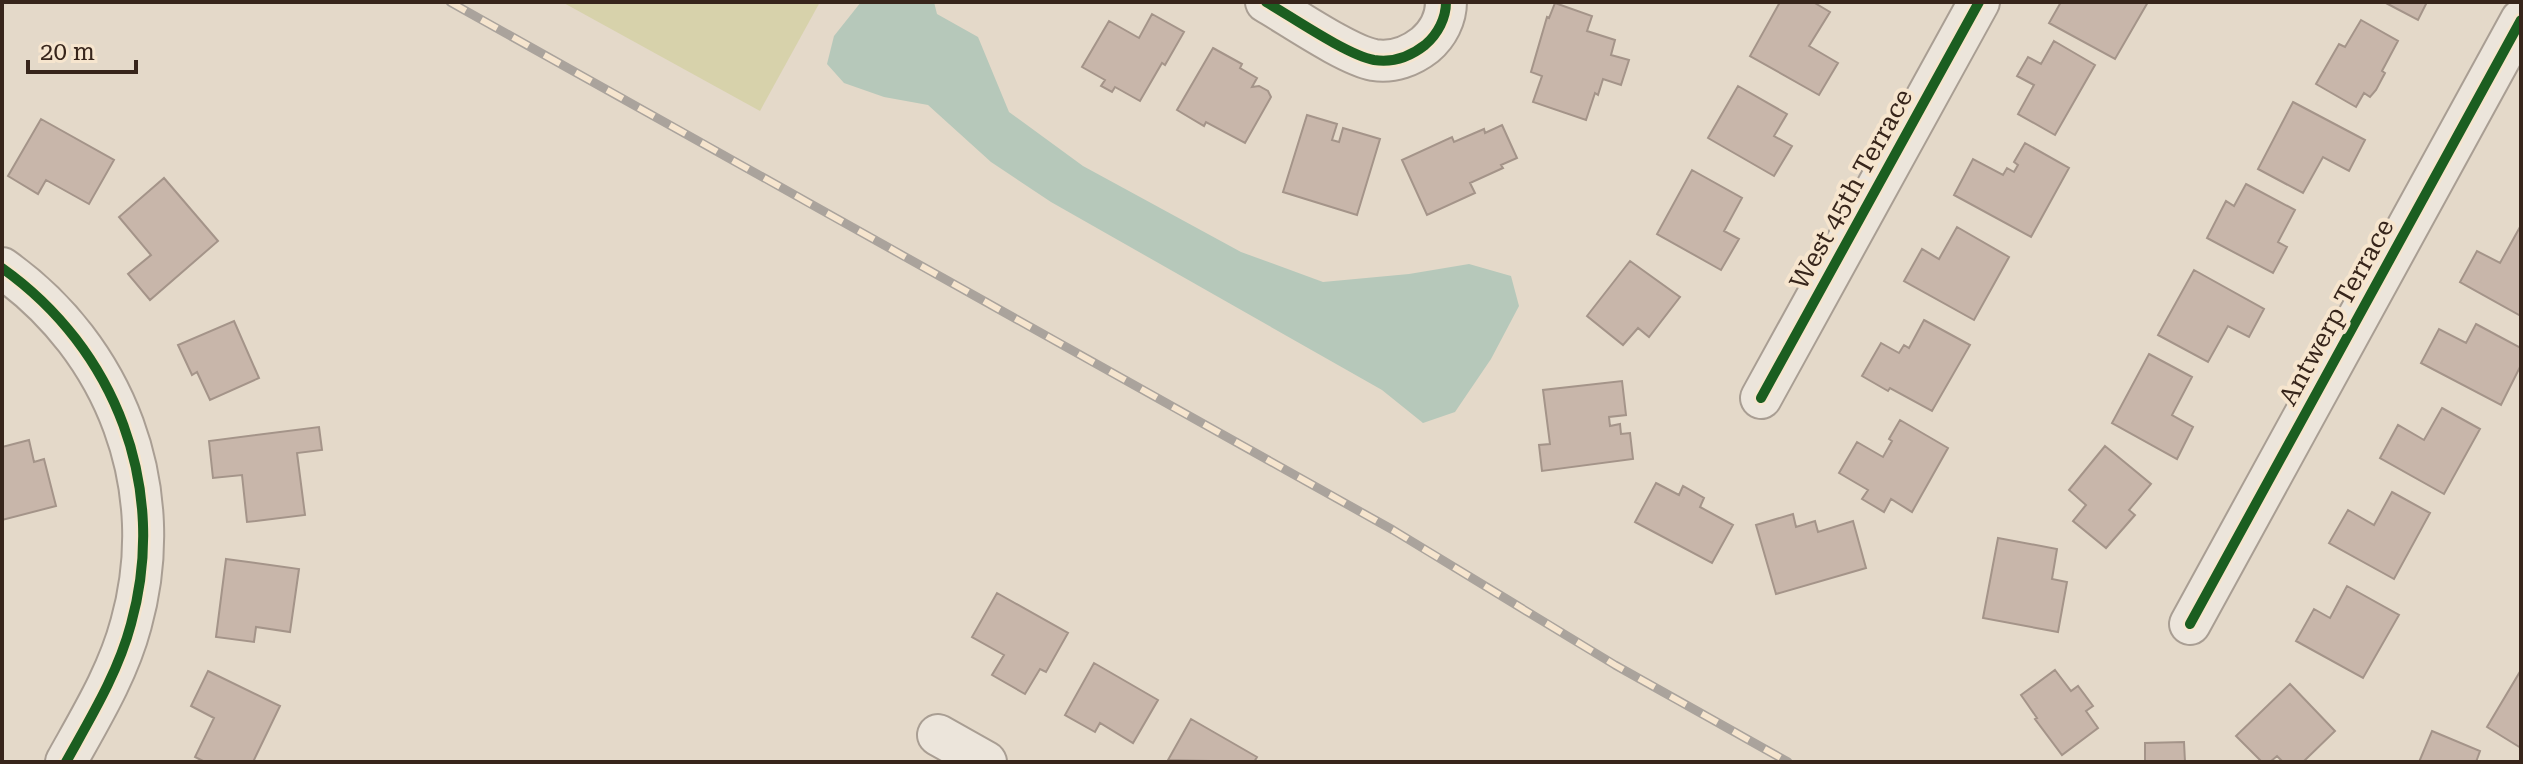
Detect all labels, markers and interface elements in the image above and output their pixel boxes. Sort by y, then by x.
scale bar [28,24,136,74]
text: 20 m [40,38,95,66]
street label: West 45th Terrace [1784,84,1918,294]
street label: Antwerp Terrace [2272,214,2400,410]

